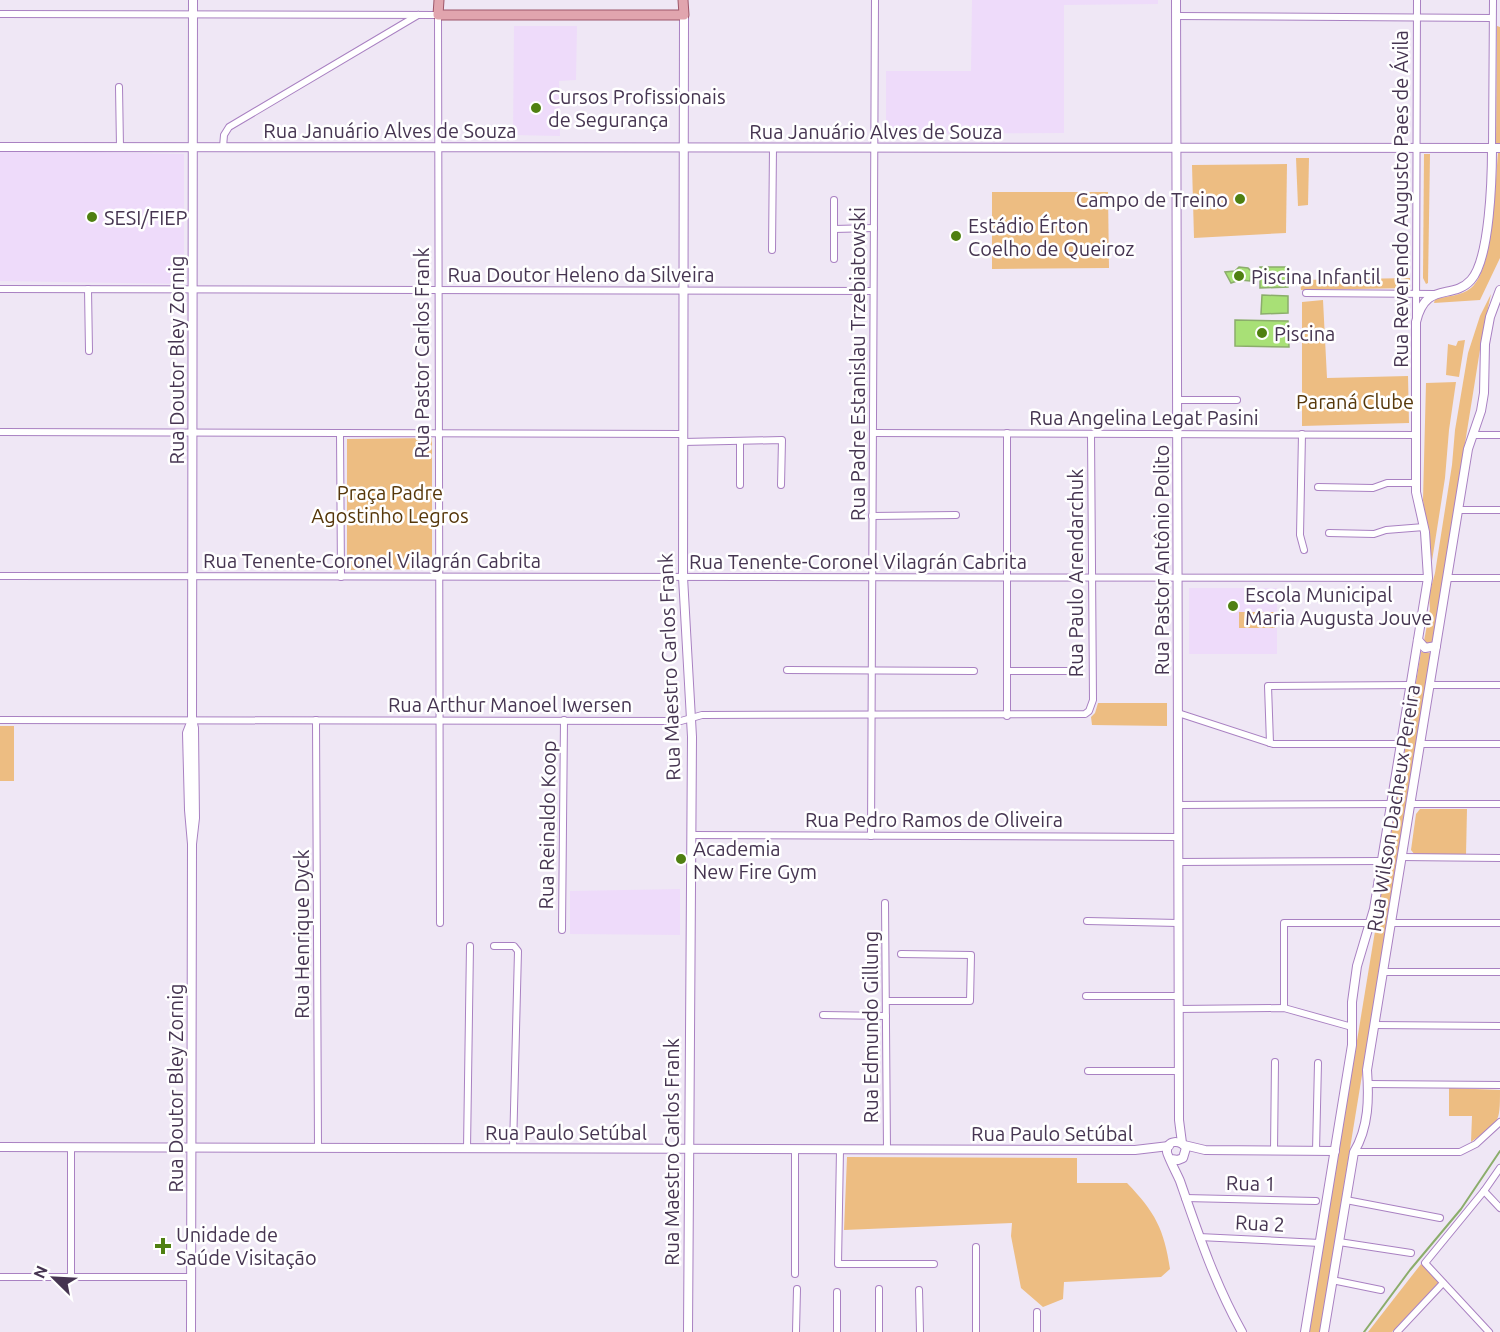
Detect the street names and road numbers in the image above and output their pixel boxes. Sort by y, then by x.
street label: Rua Reverendo Augusto Paes de Ávila [1389,30,1412,368]
street label: Rua Januário Alves de Souza [263,119,517,142]
street label: Rua Januário Alves de Souza [749,120,1003,143]
street label: Rua Padre Estanislau Trzebiatowski [846,207,869,521]
street label: Rua Pastor Carlos Frank [410,247,433,459]
street label: Rua Doutor Bley Zornig [165,255,188,465]
street label: Rua Doutor Heleno da Silveira [447,263,715,286]
street label: Rua Angelina Legat Pasini [1029,406,1259,429]
street label: Rua Pastor Antônio Polito [1150,445,1173,675]
street label: Rua Paulo Arendarchuk [1064,469,1087,677]
street label: Rua Tenente-Coronel Vilagrán Cabrita [203,549,541,572]
street label: Rua Tenente-Coronel Vilagrán Cabrita [689,550,1027,573]
street label: Rua Maestro Carlos Frank [654,553,684,781]
street label: Rua Wilson Dacheux Pereira [1362,683,1424,933]
street label: Rua Arthur Manoel Iwersen [388,693,632,716]
street label: Rua Reinaldo Koop [534,740,560,910]
street label: Rua Pedro Ramos de Oliveira [805,808,1063,831]
street label: Rua Henrique Dyck [290,849,313,1019]
street label: Rua Edmundo Gillung [859,931,882,1123]
street label: Rua Doutor Bley Zornig [164,983,187,1193]
street label: Rua Maestro Carlos Frank [660,1038,683,1266]
street label: Rua Paulo Setúbal [485,1121,647,1144]
street label: Rua Paulo Setúbal [971,1122,1133,1145]
street label: Rua 1 [1226,1171,1276,1195]
street label: Rua 2 [1234,1210,1286,1236]

